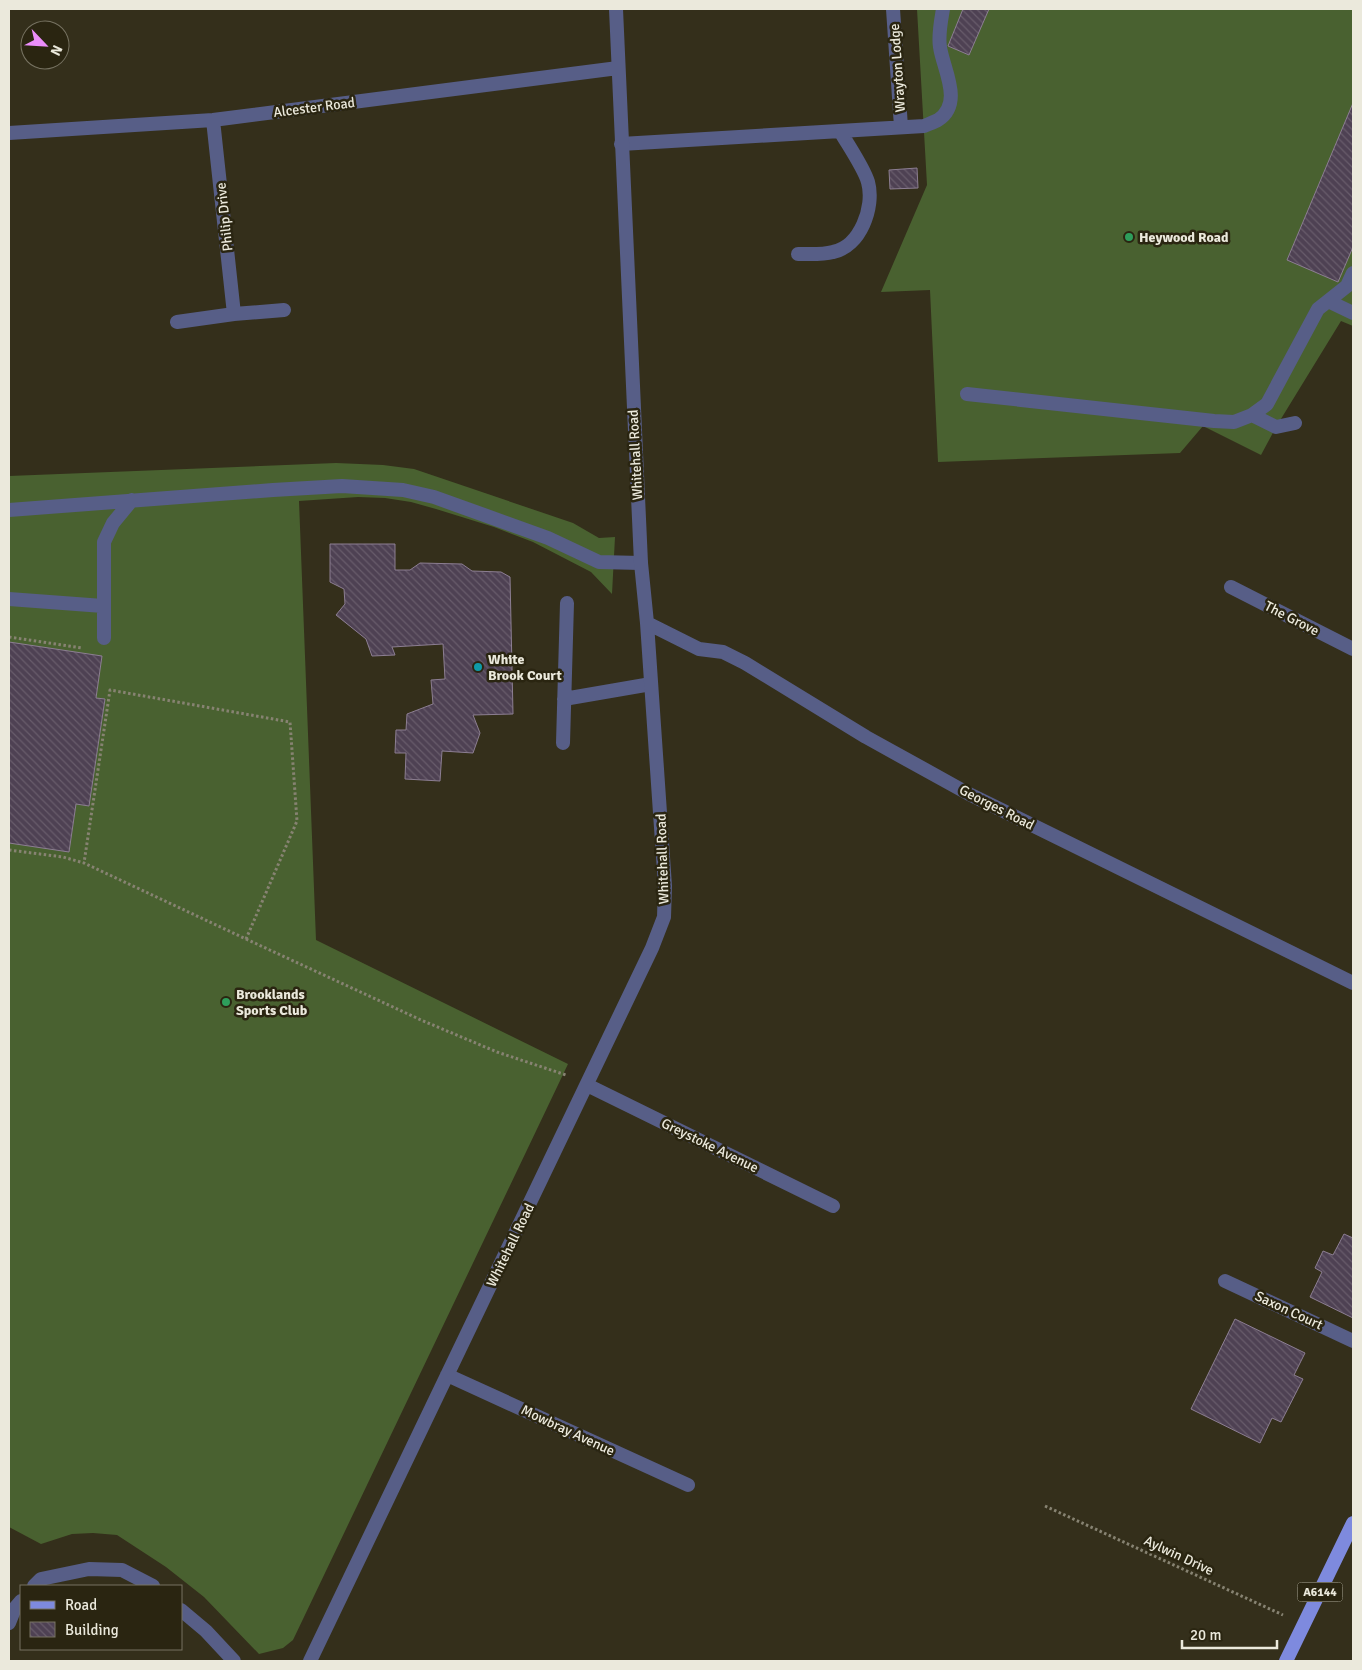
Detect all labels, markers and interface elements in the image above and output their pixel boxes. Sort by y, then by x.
north arrow [20,20,70,70]
street label: Wrayton Lodge [886,23,909,113]
text: N [47,42,66,58]
street label: Alcester Road [272,94,356,121]
street label: Philip Drive [212,182,237,252]
place label: Heywood Road [1139,229,1229,246]
marker: Heywood Road [1123,231,1135,243]
street label: Whitehall Road [625,409,646,501]
street label: The Grove [1262,598,1322,639]
place label: White Brook Court [488,651,562,684]
marker: White Brook Court [472,661,484,673]
street label: Georges Road [956,781,1037,834]
street label: Whitehall Road [652,813,673,905]
place label: Brooklands Sports Club [236,986,308,1019]
marker: Brooklands Sports Club [220,996,232,1008]
street label: Greystoke Avenue [658,1115,761,1176]
street label: Whitehall Road [483,1201,538,1290]
street label: Saxon Court [1252,1287,1325,1334]
street label: Mowbray Avenue [518,1401,617,1460]
street label: Aylwin Drive [1141,1532,1216,1579]
road number: A6144 [1298,1582,1342,1601]
legend [20,1585,182,1650]
text: Road [65,1596,97,1614]
scale bar [1182,1618,1277,1650]
text: Building [65,1621,119,1639]
text: 20 m [1190,1626,1221,1644]

